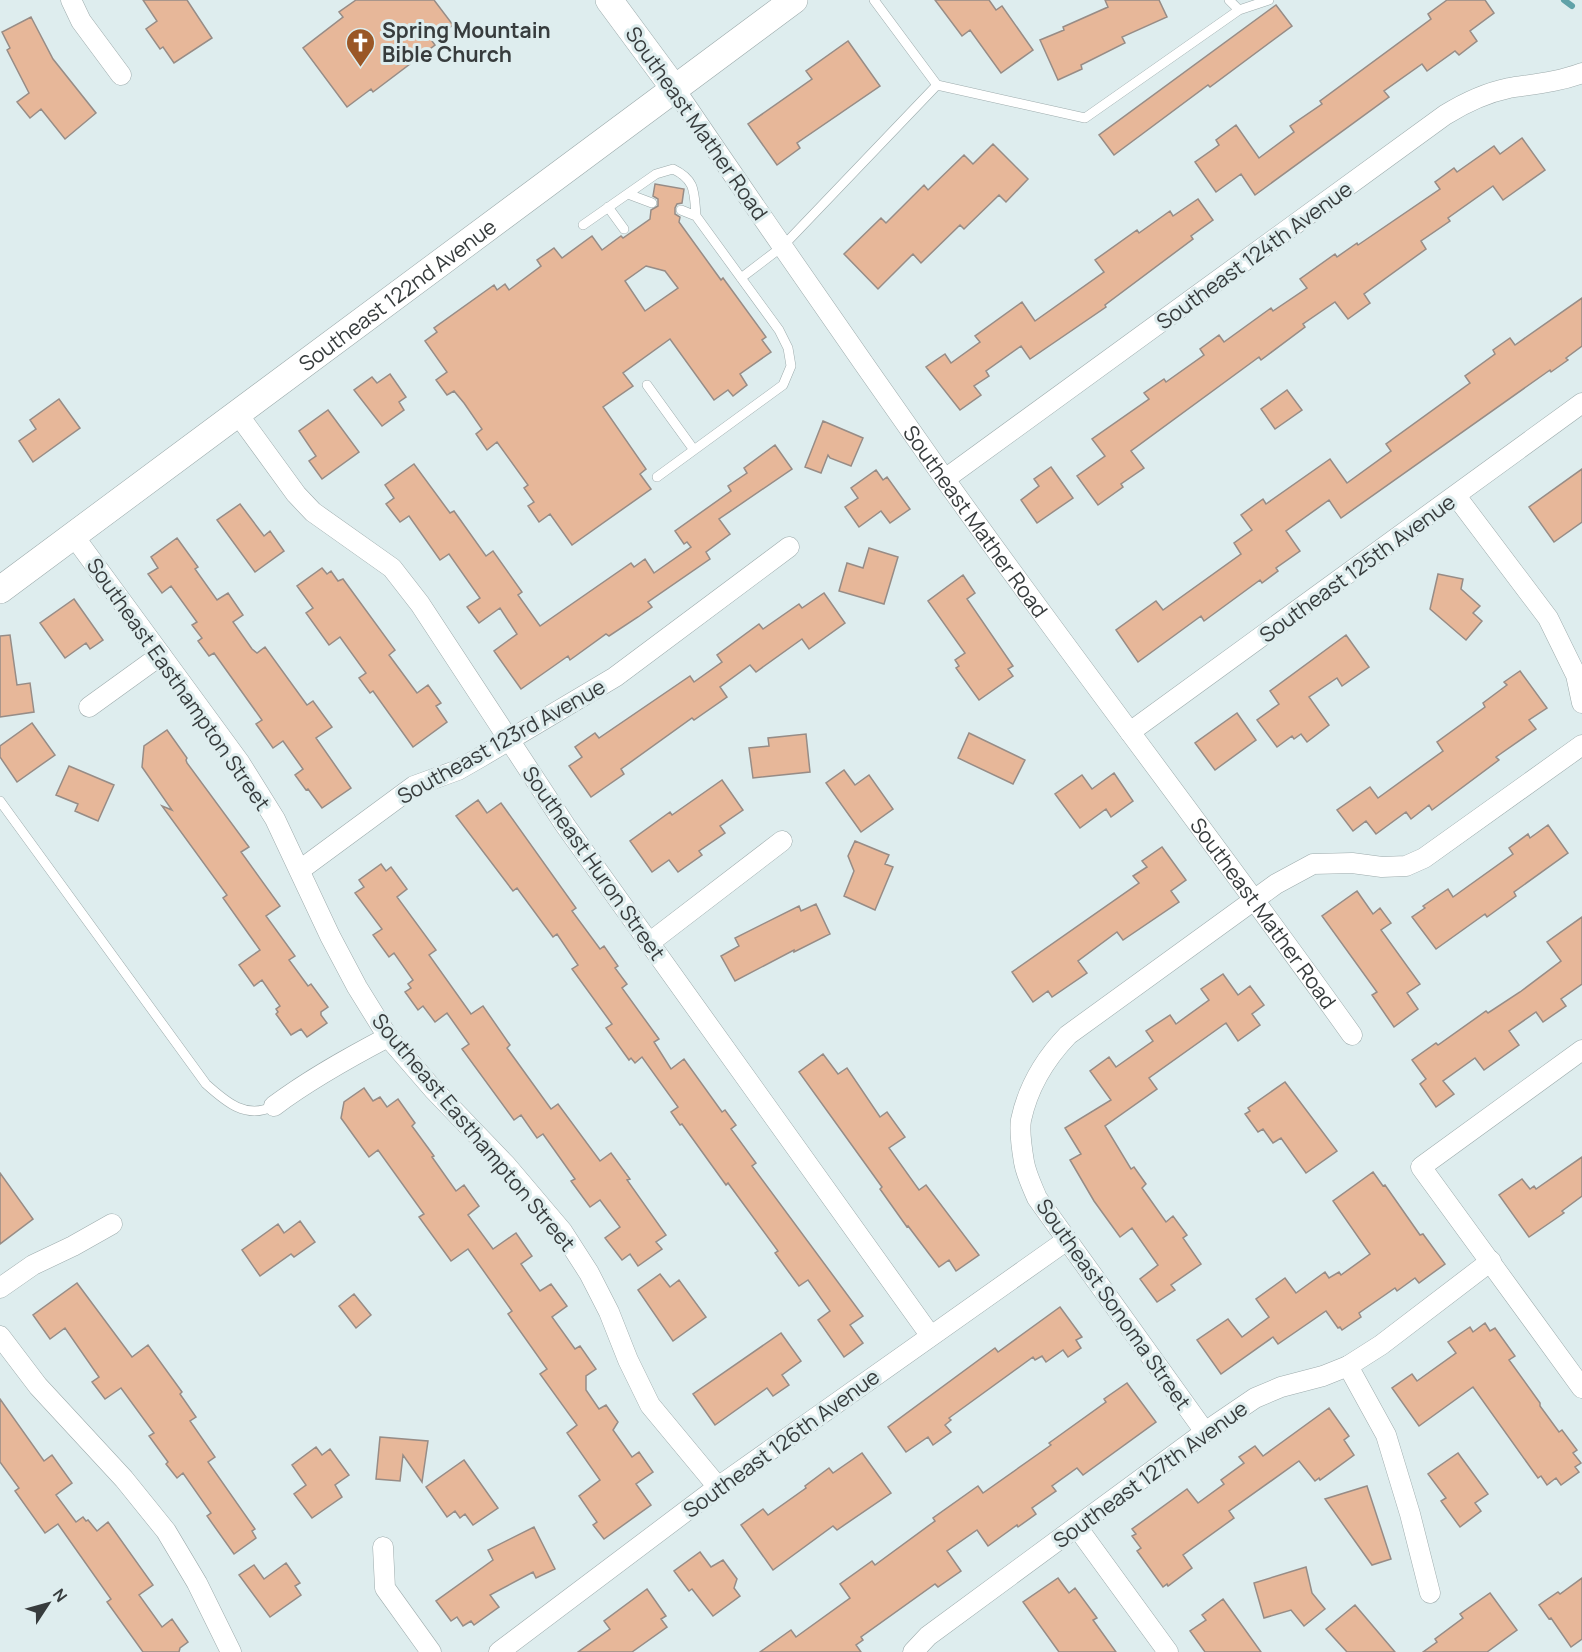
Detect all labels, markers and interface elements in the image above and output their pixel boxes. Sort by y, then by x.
place label: Spring Mountain Bible Church [382,16,551,68]
street label: Southeast Mather Road [620,21,774,225]
church icon: Spring Mountain Bible Church [345,26,377,68]
street label: Southeast 124th Avenue [1151,175,1357,335]
street label: Southeast 122nd Avenue [293,212,502,377]
street label: Southeast Mather Road [897,420,1054,623]
street label: Southeast 125th Avenue [1254,488,1460,648]
street label: Southeast Easthampton Street [81,552,277,816]
street label: Southeast 123rd Avenue [392,672,610,810]
street label: Southeast Huron Street [516,760,672,966]
street label: Southeast Mather Road [1184,812,1343,1014]
street label: Southeast Easthampton Street [366,1007,582,1257]
street label: Southeast Sonoma Street [1030,1193,1198,1415]
street label: Southeast 126th Avenue [677,1362,885,1524]
street label: Southeast 127th Avenue [1047,1394,1253,1554]
north arrow [18,1574,78,1634]
text: N [48,1584,72,1606]

